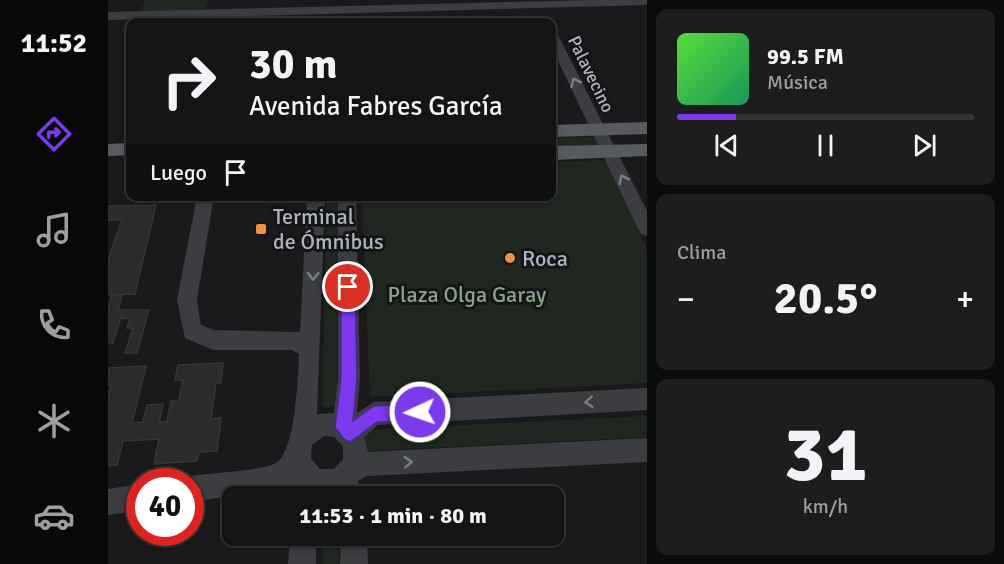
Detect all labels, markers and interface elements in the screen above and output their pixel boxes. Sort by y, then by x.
text: 11:52 [21,27,87,60]
street label: Palavecino [563,32,619,116]
text: 30 m [249,39,338,90]
icon: right [150,42,228,120]
text: 99.5 FM [767,43,844,70]
text: Música [767,70,828,95]
one-way arrow [571,78,582,89]
text: Avenida Fabres García [249,90,503,123]
icon: directions [33,113,75,155]
icon: previous [710,129,743,162]
icon: pause [809,129,842,162]
icon: next [908,129,941,162]
icon: arrive [219,156,252,189]
text: Luego [150,159,207,186]
one-way arrow [618,175,630,186]
place label: Terminal de Ómnibus [273,203,384,255]
icon: music [33,209,75,251]
marker: Terminal de Ómnibus [254,222,268,236]
text: Clima [677,240,726,265]
place label: Roca [522,245,568,272]
marker: Roca [503,251,517,265]
pin [322,261,373,312]
icon: arrive [331,270,364,303]
one-way arrow [307,271,319,280]
text: 20.5° [774,271,877,326]
text: − [677,279,695,320]
text: + [956,279,974,320]
park label: Plaza Olga Garay [388,281,547,308]
icon: phone [33,304,75,346]
position arrow [388,380,452,444]
one-way arrow [584,396,593,409]
icon: climate [33,400,75,442]
text: 31 [783,407,868,503]
one-way arrow [404,456,413,469]
speed limit sign: 40 [126,468,204,546]
text: km/h [803,494,848,519]
icon: car [33,495,75,537]
text: 11:53 · 1 min · 80 m [299,502,487,529]

